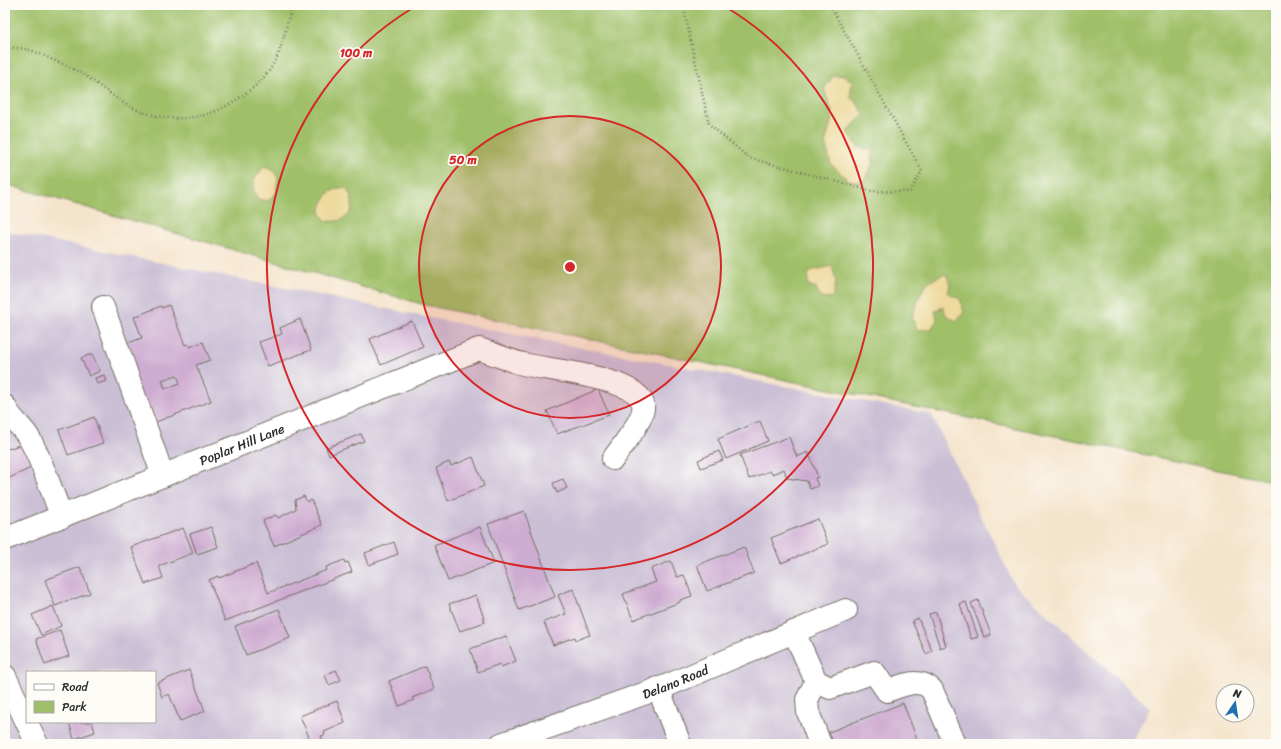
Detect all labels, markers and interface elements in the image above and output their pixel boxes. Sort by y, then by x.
text: 100 m [340,42,373,64]
text: 50 m [449,149,477,171]
centre of rings [563,260,577,274]
street label: Poplar Hill Lane [195,417,288,472]
street label: Delano Road [639,658,713,705]
legend [26,671,156,723]
text: Road [62,676,89,698]
north arrow [1215,683,1255,723]
text: N [1230,683,1243,704]
text: Park [62,696,87,718]

